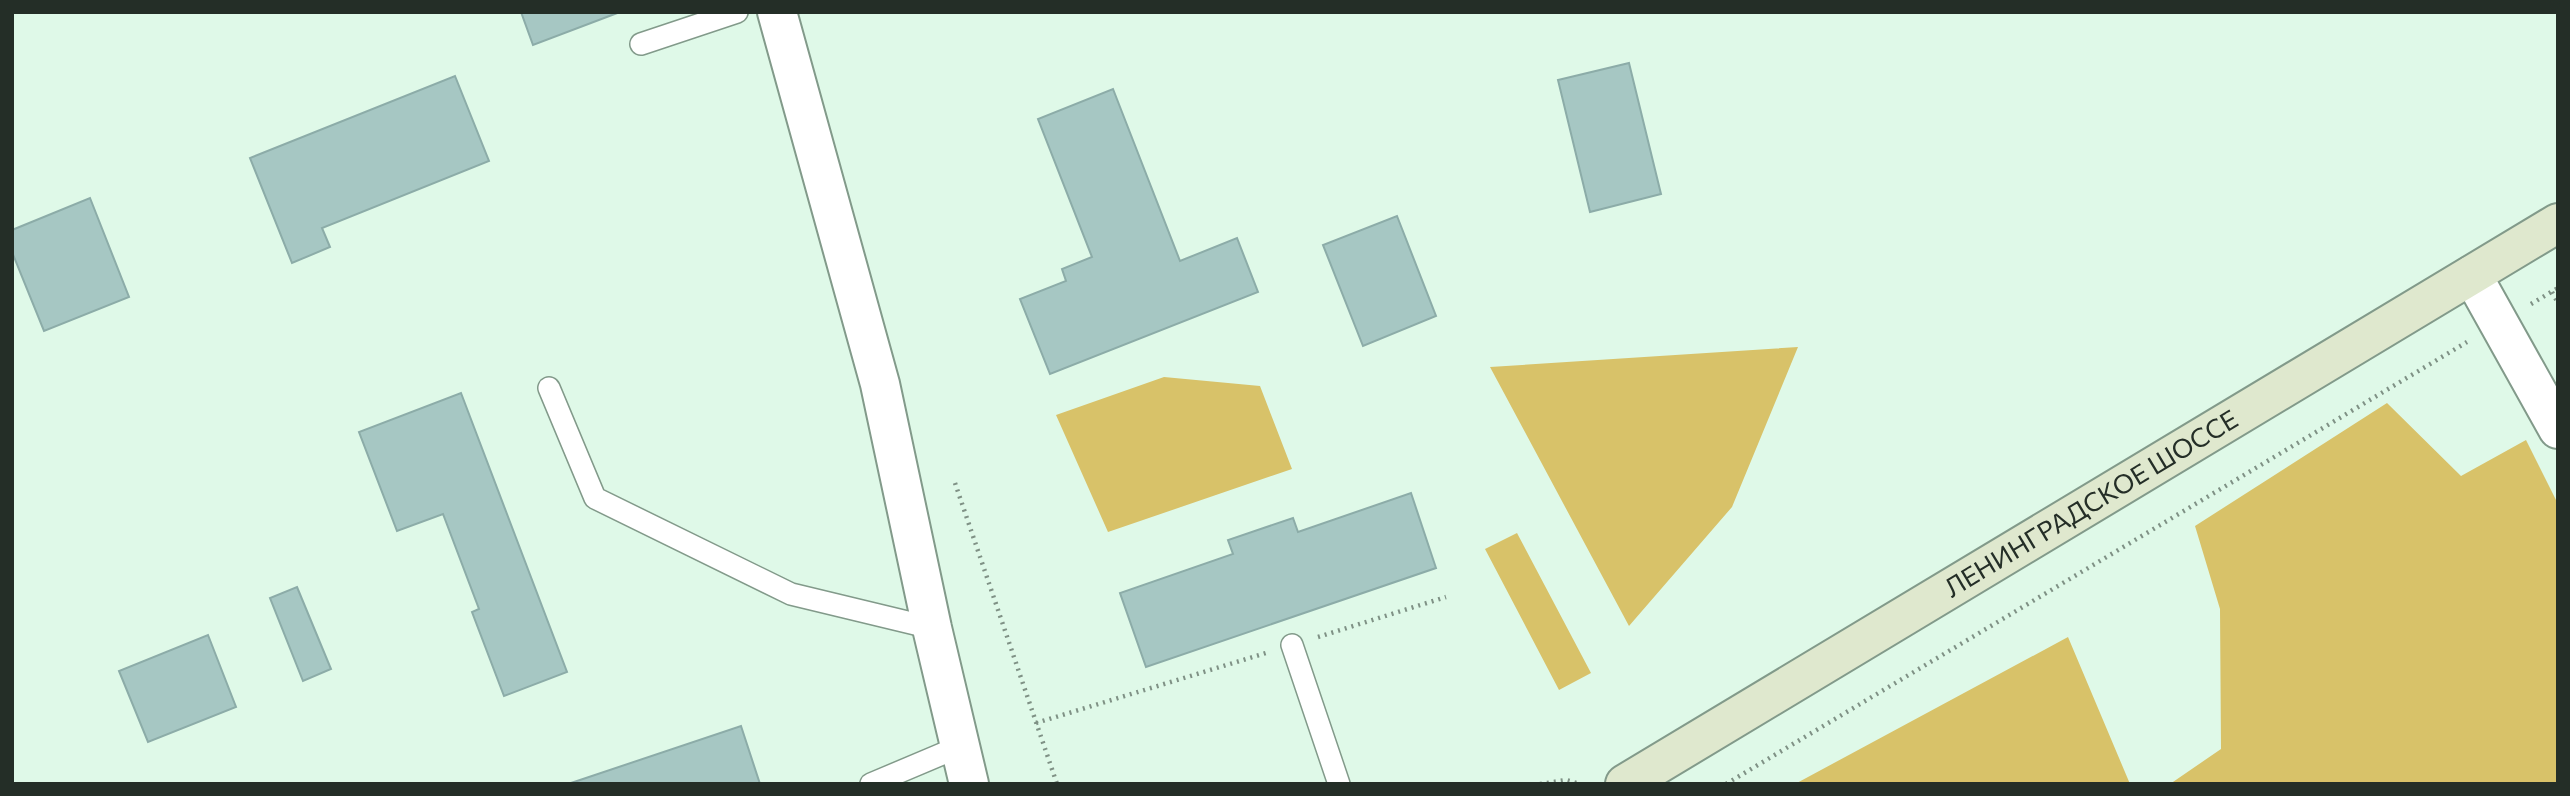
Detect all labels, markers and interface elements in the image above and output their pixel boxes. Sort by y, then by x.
street label: ЛЕНИНГРАДСКОЕ ШОССЕ [1938,402,2243,603]

